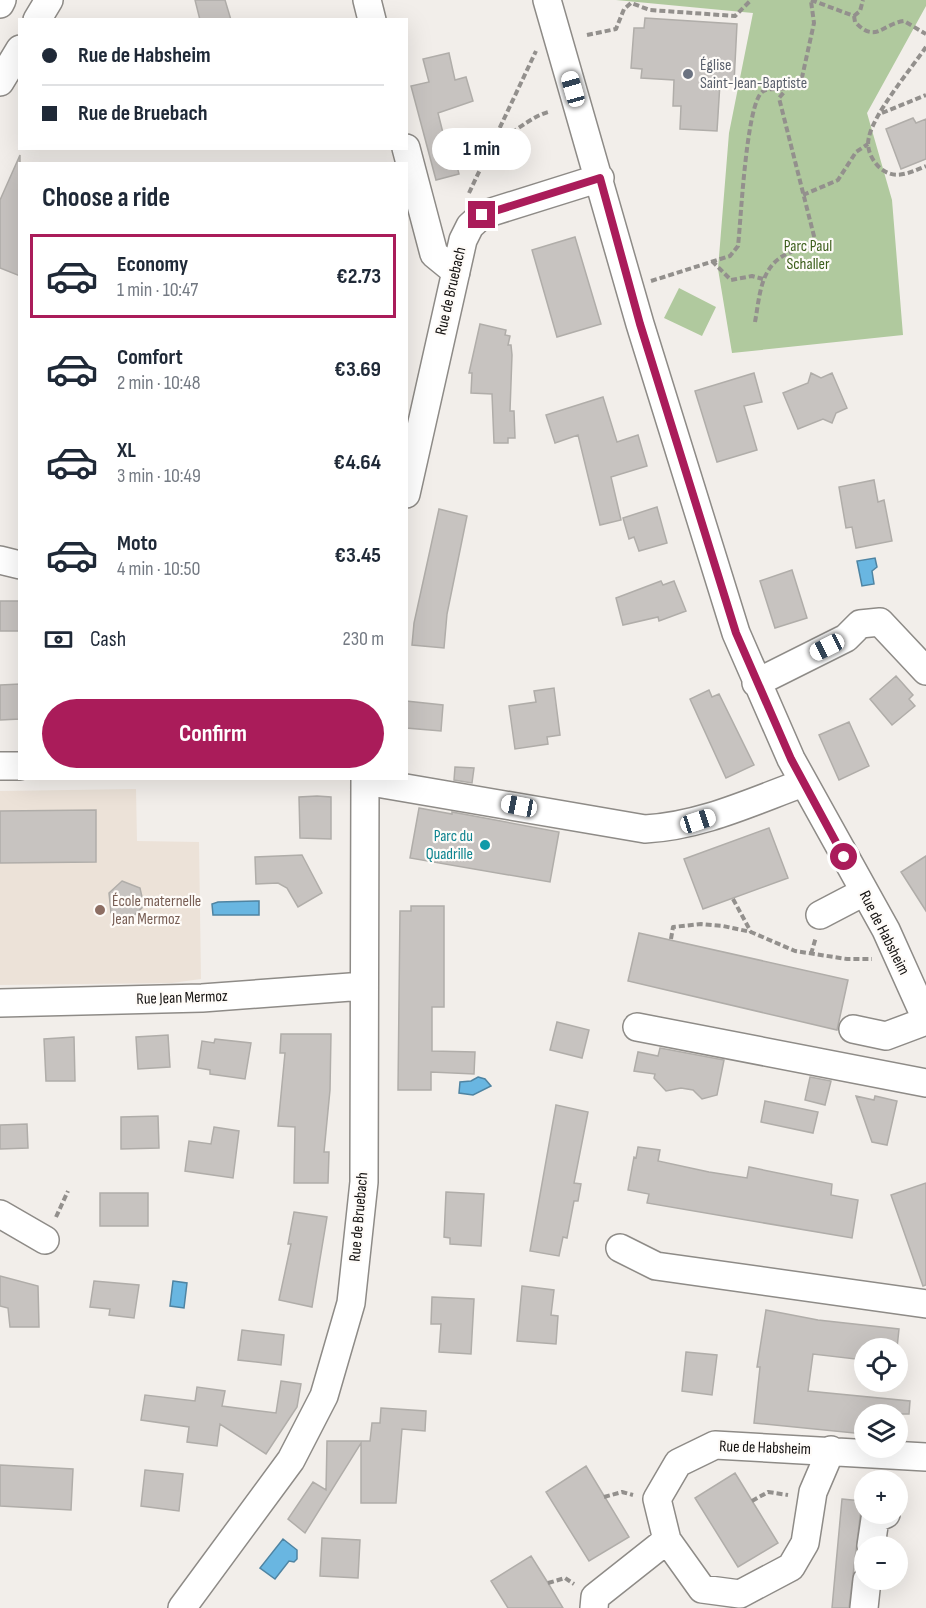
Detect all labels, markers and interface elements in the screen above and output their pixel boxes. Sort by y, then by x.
text: Rue de Habsheim [78,42,211,69]
place label: Église Saint-Jean-Baptiste [700,56,807,93]
marker: Église Saint-Jean-Baptiste [681,67,695,81]
car [559,69,587,109]
text: Rue de Bruebach [78,100,207,127]
callout: 1 min [432,128,532,170]
text: 1 min [463,137,500,161]
text: Choose a ride [42,182,170,214]
route end [468,201,495,228]
park label: Parc Paul Schaller [784,237,832,274]
street label: Rue de Bruebach [432,245,470,337]
icon: car [45,249,99,303]
text: Economy [117,251,188,278]
text: €2.73 [336,263,381,290]
text: 1 min · 10:47 [117,278,198,302]
icon: car [45,342,99,396]
text: Comfort [117,344,183,371]
text: €3.69 [334,356,381,383]
text: 2 min · 10:48 [117,371,201,395]
icon: car [45,435,99,489]
text: XL [117,437,136,464]
text: €4.64 [333,449,381,476]
text: 3 min · 10:49 [117,464,201,488]
icon: car [45,528,99,582]
text: Moto [117,530,157,557]
text: €3.45 [334,542,381,569]
text: 4 min · 10:50 [117,557,200,581]
icon: cash [42,623,75,656]
text: Cash [90,626,126,653]
text: 230 m [342,627,384,651]
car [807,631,847,663]
button: Confirm [42,699,384,768]
car [500,794,538,818]
car [678,807,718,835]
place label: Parc du Quadrille [426,827,473,864]
marker: Parc du Quadrille [478,838,492,852]
route start [830,843,857,870]
street label: Rue de Habsheim [855,888,913,978]
place label: École maternelle Jean Mermoz [111,892,201,929]
marker: École maternelle Jean Mermoz [93,903,107,917]
street label: Rue Jean Mermoz [136,987,228,1009]
street label: Rue de Bruebach [346,1172,372,1262]
map controls [854,1338,908,1590]
button: locate [854,1338,908,1392]
button: layers [854,1404,908,1458]
street label: Rue de Habsheim [719,1437,811,1459]
button: + [854,1470,908,1524]
button: − [854,1536,908,1590]

